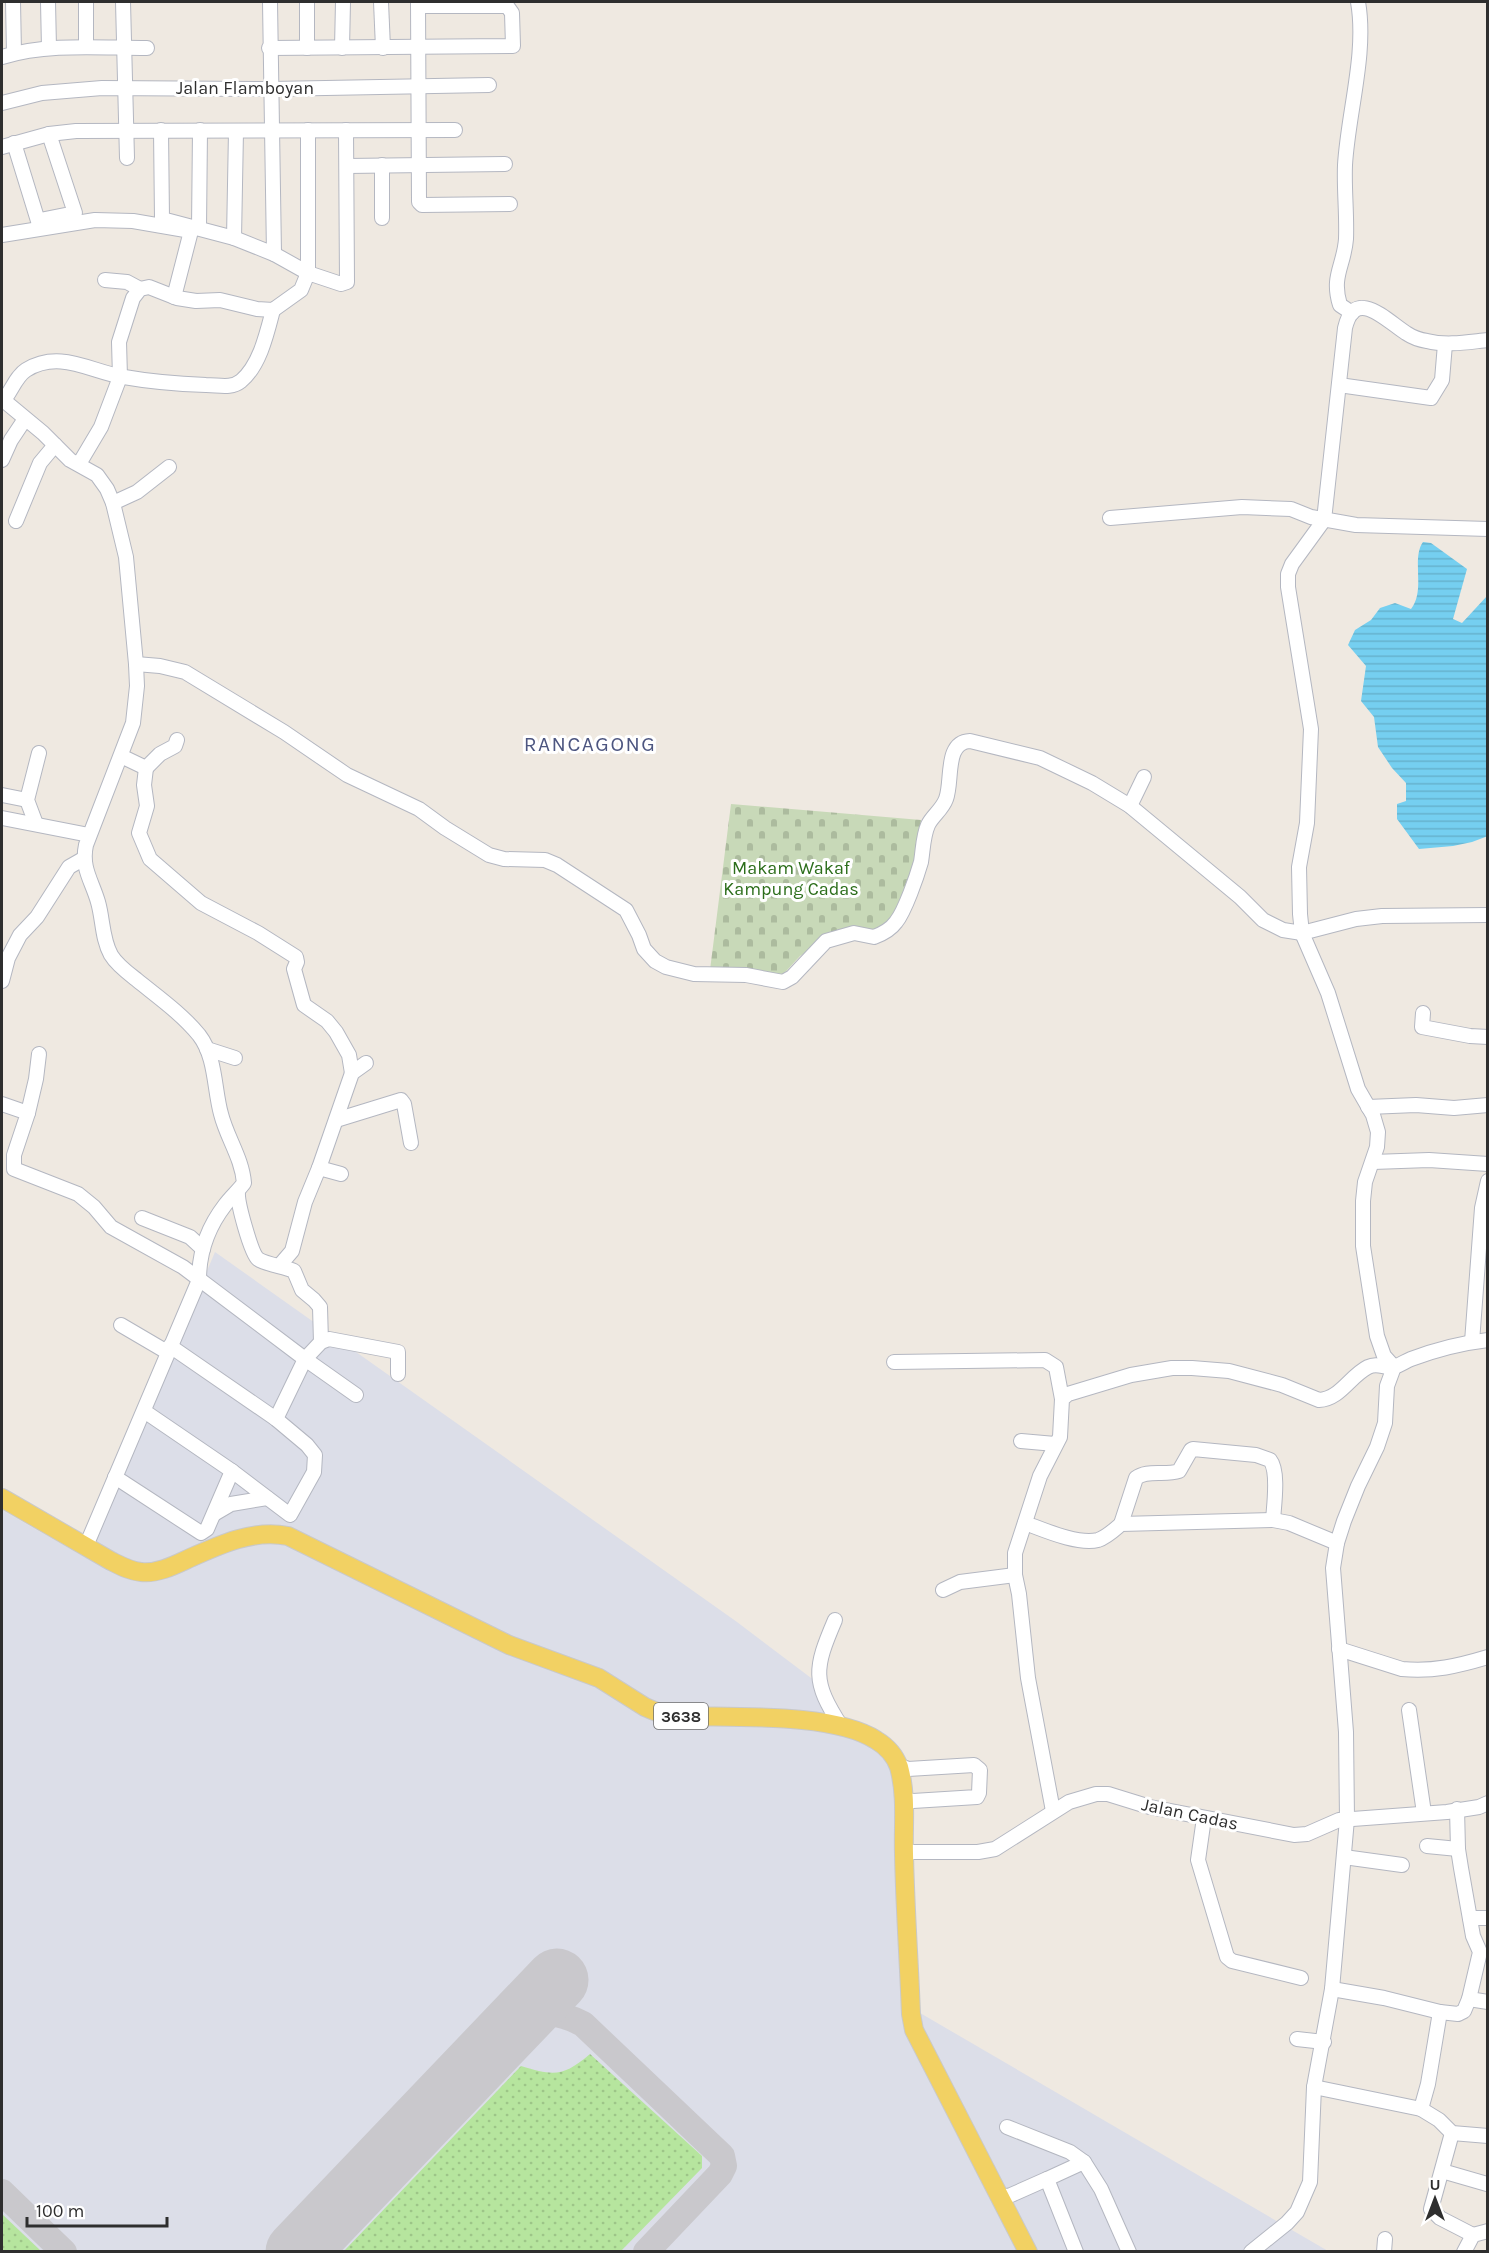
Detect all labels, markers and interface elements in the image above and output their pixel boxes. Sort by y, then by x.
street label: Jalan Flamboyan [176,77,314,99]
district label: RANCAGONG [524,732,656,756]
park label: Makam Wakaf Kampung Cadas [723,857,859,900]
road number: 3638 [654,1703,708,1729]
street label: Jalan Cadas [1140,1793,1240,1835]
north arrow [1405,2169,1465,2229]
text: U [1429,2175,1441,2194]
scale bar [27,2190,166,2228]
text: 100 m [36,2200,84,2222]

